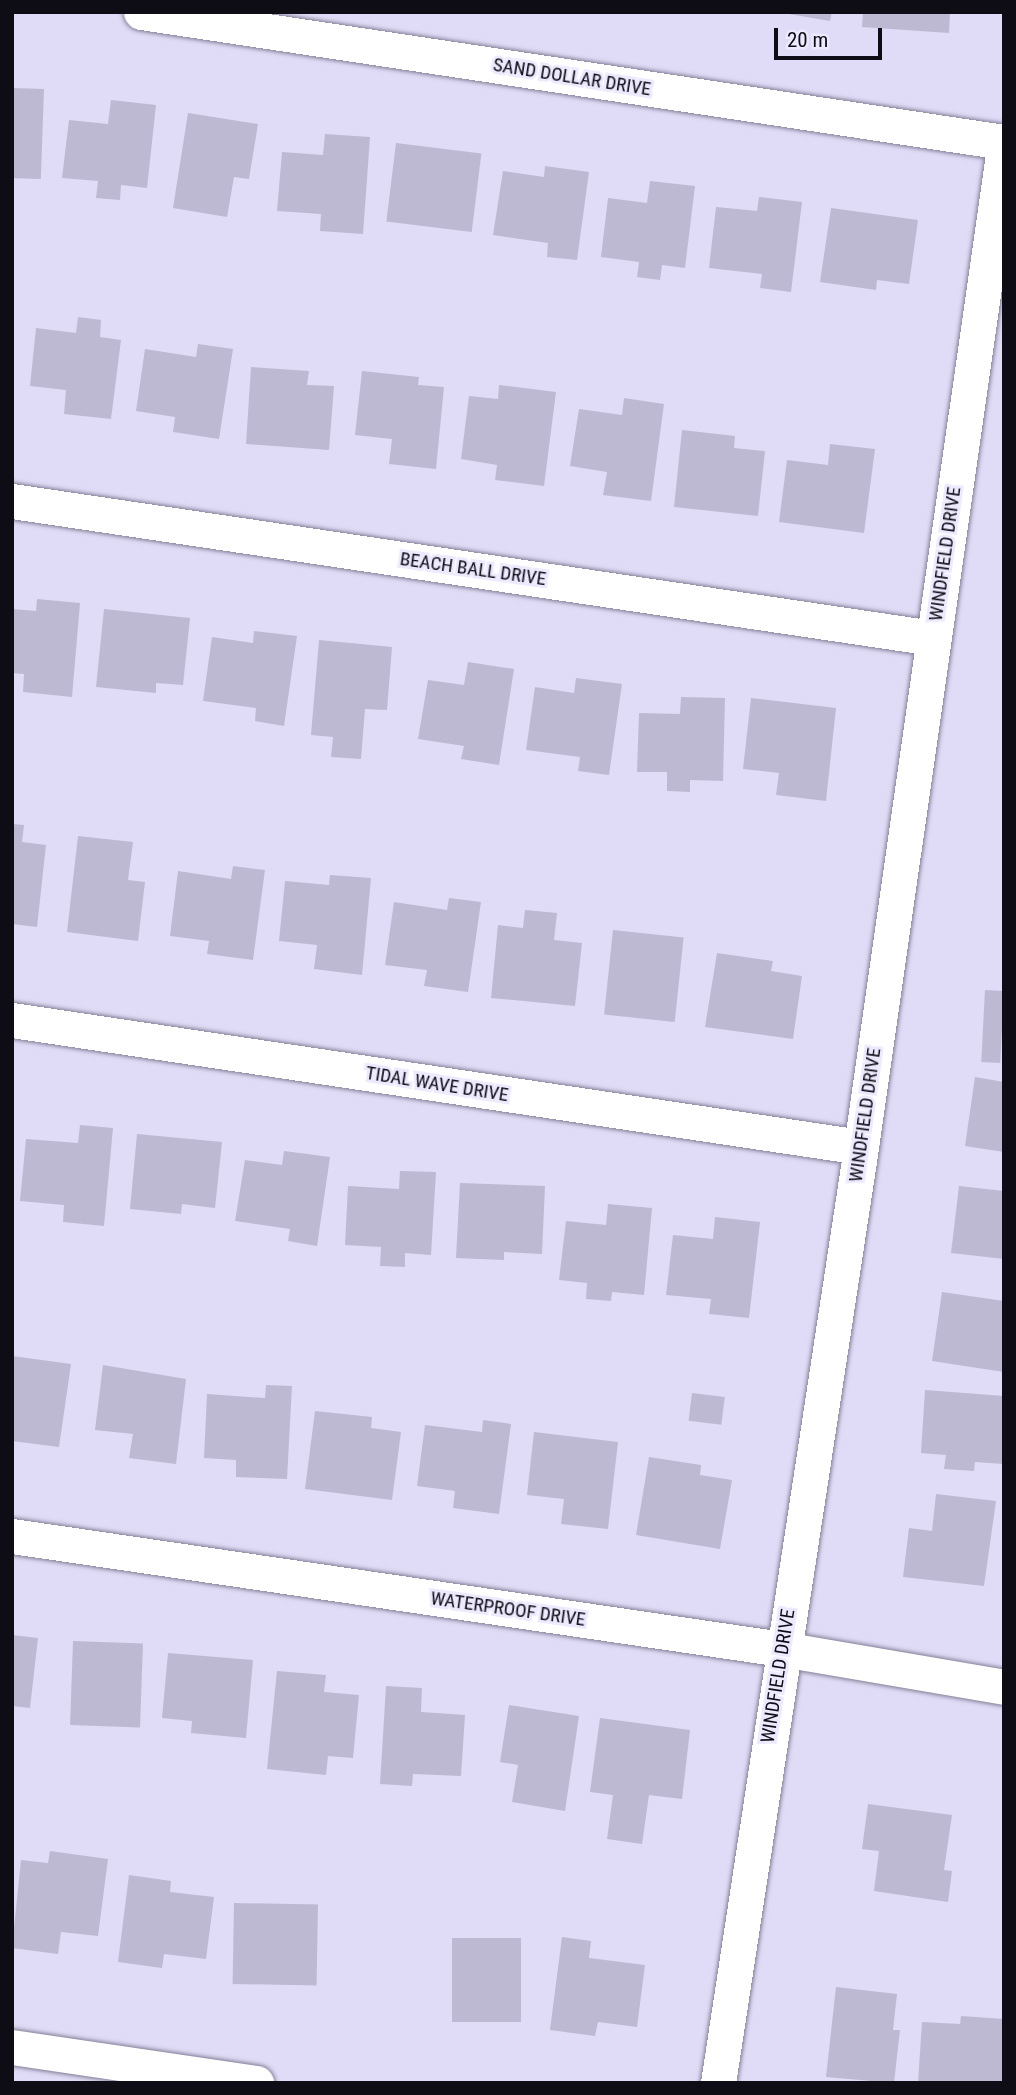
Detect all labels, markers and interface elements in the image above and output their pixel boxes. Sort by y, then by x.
scale bar [778,14,886,58]
text: 20 m [787,28,828,52]
street label: SAND DOLLAR DRIVE [491,53,653,101]
street label: WINDFIELD DRIVE [924,485,966,623]
street label: BEACH BALL DRIVE [399,547,547,591]
street label: WINDFIELD DRIVE [844,1046,886,1184]
street label: TIDAL WAVE DRIVE [364,1061,510,1107]
street label: WATERPROOF DRIVE [429,1587,587,1631]
street label: WINDFIELD DRIVE [756,1607,800,1745]

